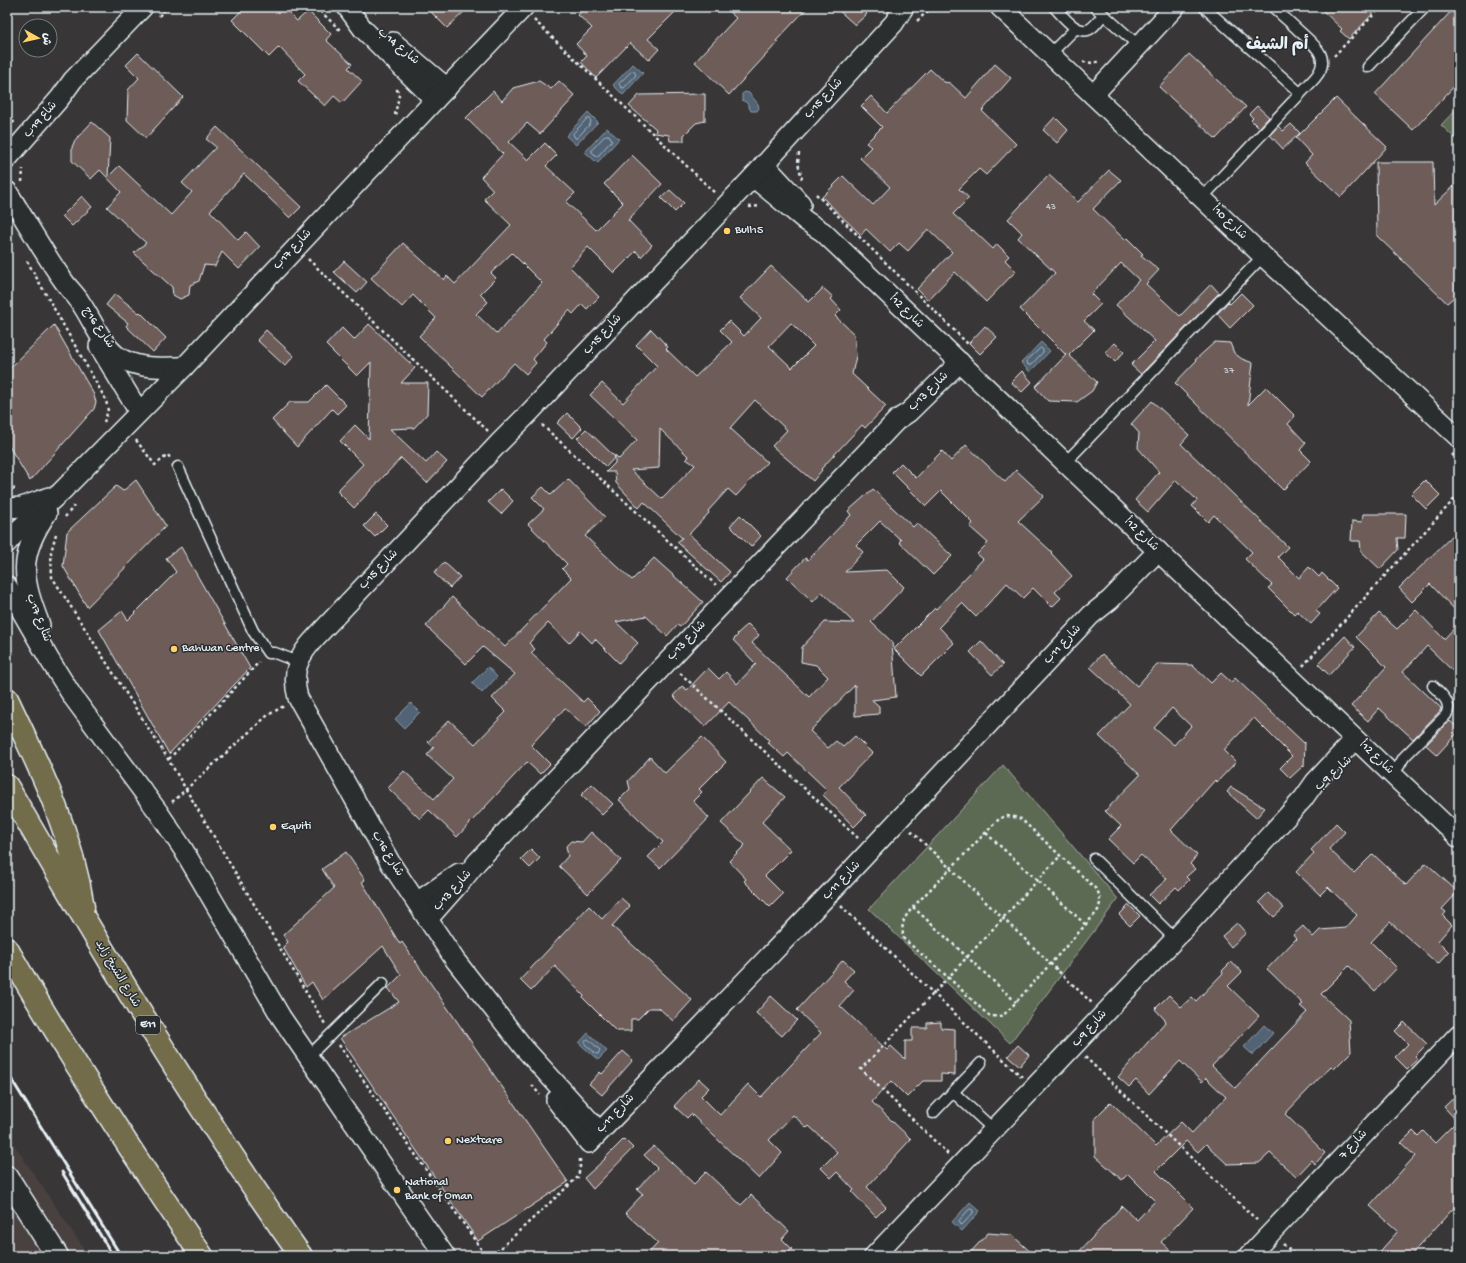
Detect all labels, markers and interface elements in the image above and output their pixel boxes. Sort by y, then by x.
north arrow [18,18,58,58]
street label: شارع 14ب [374,26,422,68]
text: ش [39,32,53,46]
district label: أم الشيف [1246,33,1309,56]
street label: شارع 15ب [802,76,846,122]
street label: شاع 19ب [21,99,61,141]
house number: 43 [1046,201,1056,213]
street label: شارع 10أ [1209,201,1251,243]
place label: Bull15 [734,224,763,238]
marker: Bull15 [722,226,732,236]
street label: شارع 17ب [271,227,315,273]
street label: شارع 12أ [886,291,928,332]
street label: شارع 16ج [79,305,117,351]
street label: شارع 15ب [581,312,625,358]
house number: 37 [1223,365,1235,377]
street label: شارع 13ب [906,369,952,415]
street label: شارع 12أ [1121,514,1163,555]
street label: شارع 15ب [356,547,402,593]
street label: شارع 17ب [22,592,54,644]
street label: شارع 13ب [664,618,710,664]
street label: شارع 11ب [1041,622,1085,668]
place label: Bahwan Centre [181,642,260,656]
marker: Bahwan Centre [169,644,179,654]
street label: شارع 12أ [1356,737,1398,778]
street label: شارع 9ب [1312,754,1356,794]
place label: Equiti [281,820,312,834]
marker: Equiti [268,822,278,832]
street label: شارع 16ب [368,829,406,879]
street label: شارع 11ب [820,858,864,904]
street label: شارع 13ب [431,868,475,914]
street label: شارع الشيخ زايد [91,937,144,1010]
street label: شارع 9ب [1069,1008,1111,1050]
road number: E11 [136,1016,160,1034]
street label: شارع 11ب [594,1091,638,1137]
street label: شارع 7 [1336,1127,1371,1163]
place label: Nextcare [456,1134,503,1148]
marker: Nextcare [443,1136,453,1146]
place label: National Bank of Oman [404,1176,473,1204]
marker: National Bank of Oman [392,1185,402,1195]

